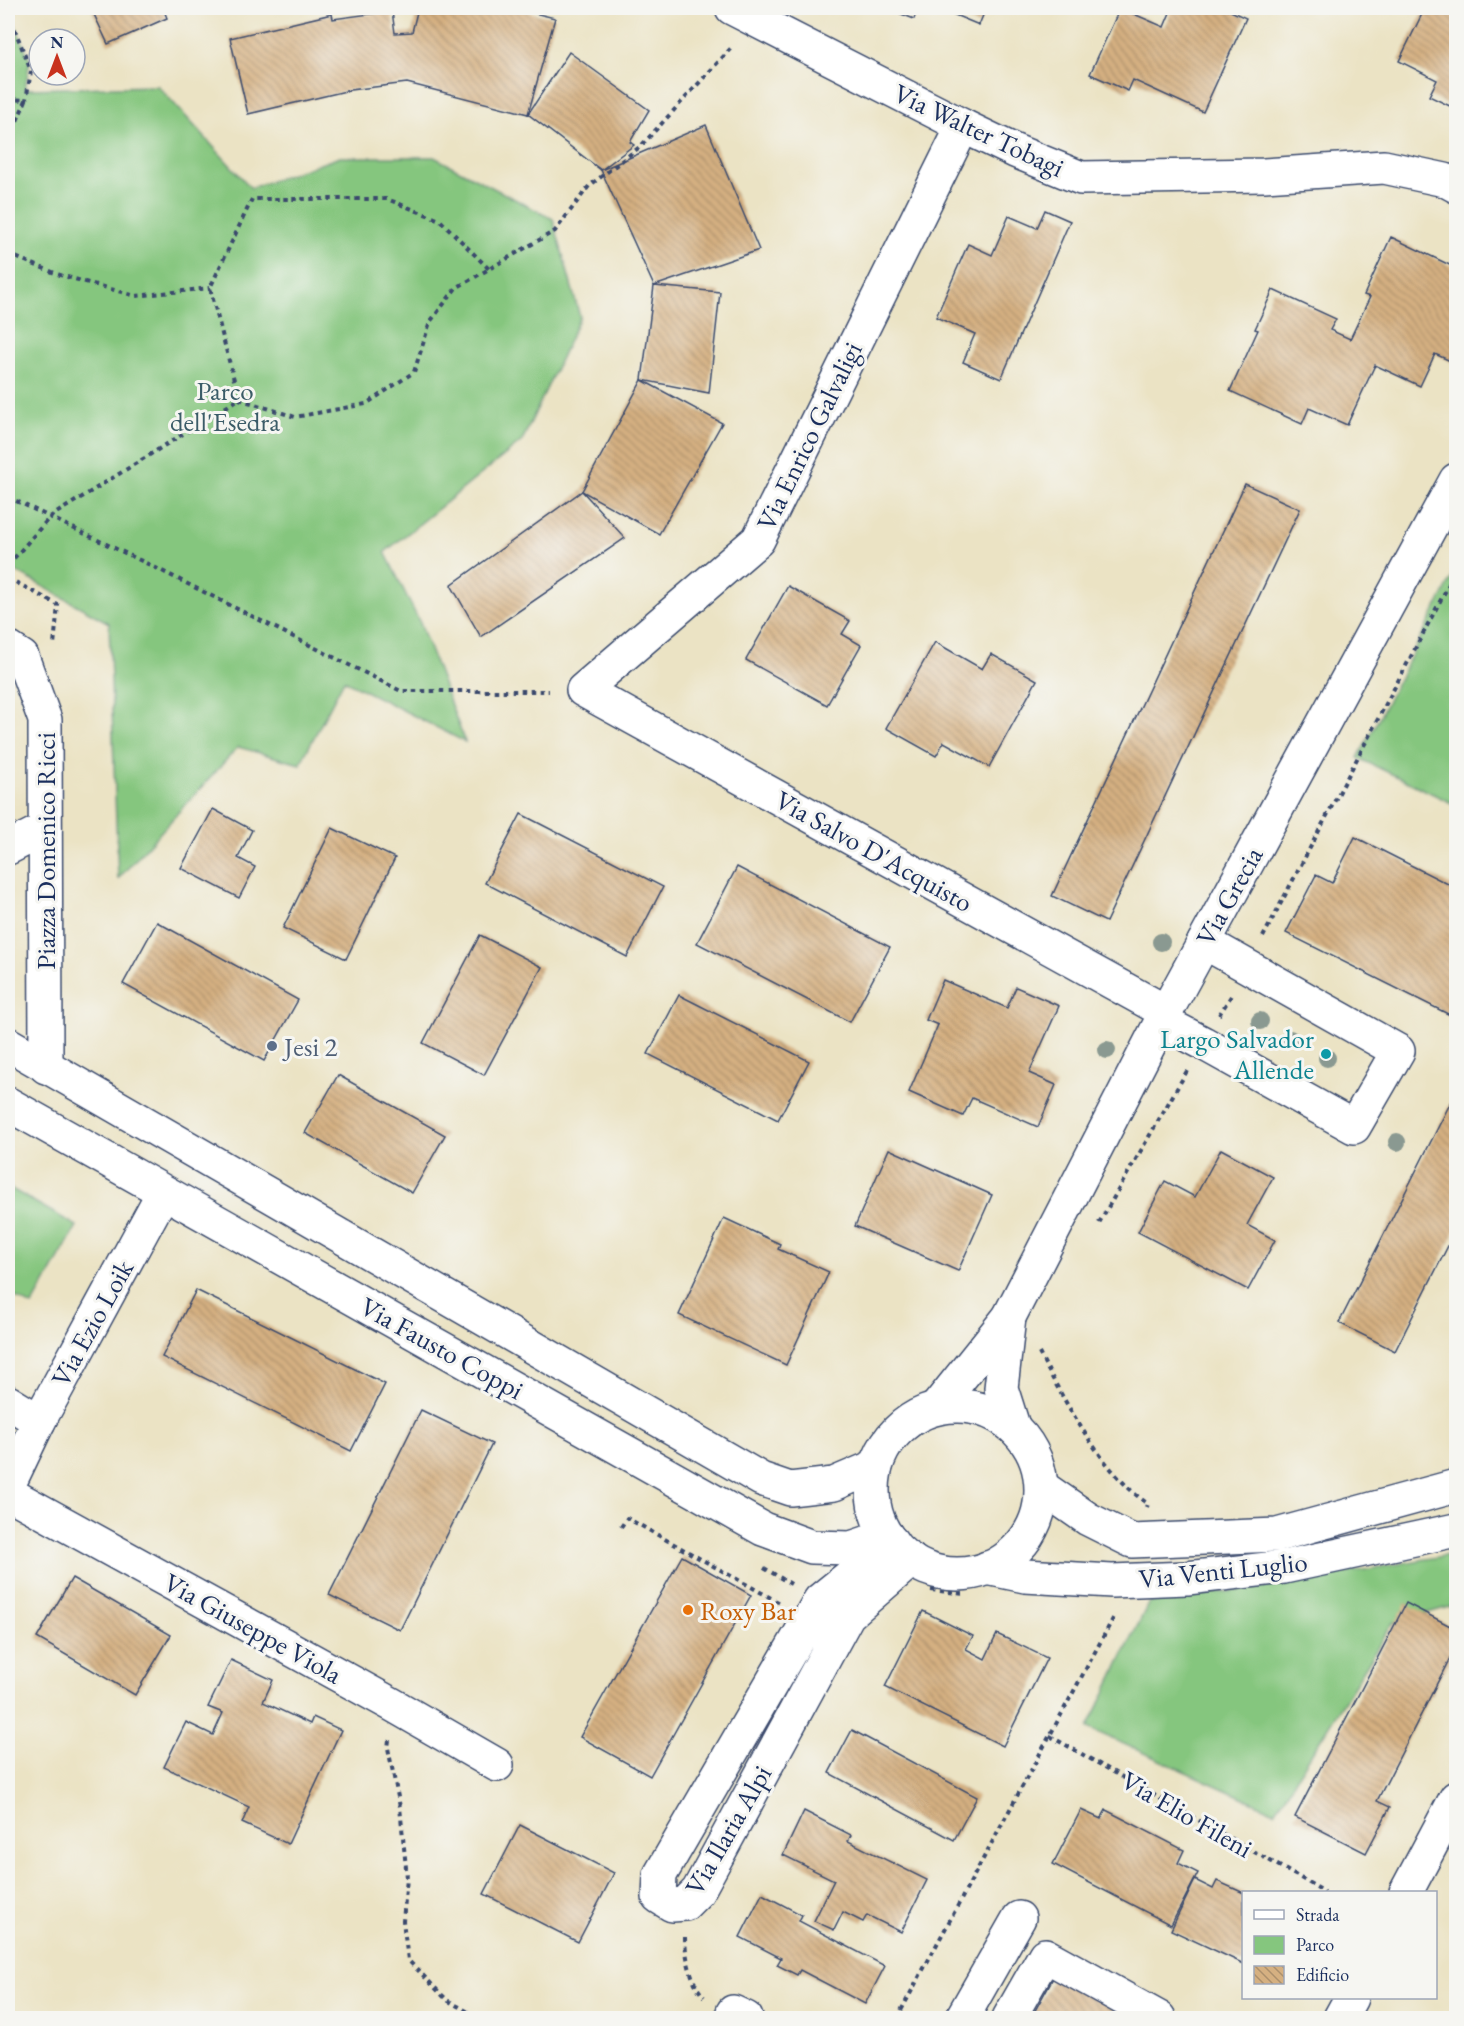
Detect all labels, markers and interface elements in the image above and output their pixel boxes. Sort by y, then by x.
north arrow [27,27,87,87]
text: N [51,32,64,53]
street label: Via Walter Tobagi [888,75,1070,185]
street label: Via Enrico Galvaligi [748,336,870,536]
park label: Parco dell'Esedra [170,373,280,439]
street label: Piazza Domenico Ricci [28,732,63,970]
street label: Via Salvo D'Acquisto [769,782,979,920]
street label: Via Grecia [1188,840,1271,952]
place label: Largo Salvador Allende [1160,1021,1314,1087]
place label: Jesi 2 [282,1029,337,1064]
marker: Jesi 2 [265,1039,279,1053]
marker: Largo Salvador Allende [1319,1047,1333,1061]
street label: Via Ezio Loik [43,1253,141,1393]
street label: Via Fausto Coppi [354,1289,530,1407]
street label: Via Venti Luglio [1137,1544,1309,1596]
street label: Via Giuseppe Viola [158,1565,349,1692]
place label: Roxy Bar [700,1593,796,1628]
marker: Roxy Bar [681,1603,695,1617]
street label: Via Ilaria Alpi [677,1758,779,1901]
street label: Via Elio Fileni [1115,1762,1259,1866]
legend [1242,1891,1437,1999]
text: Strada [1296,1903,1340,1926]
text: Parco [1296,1933,1334,1956]
text: Edificio [1296,1963,1349,1986]

